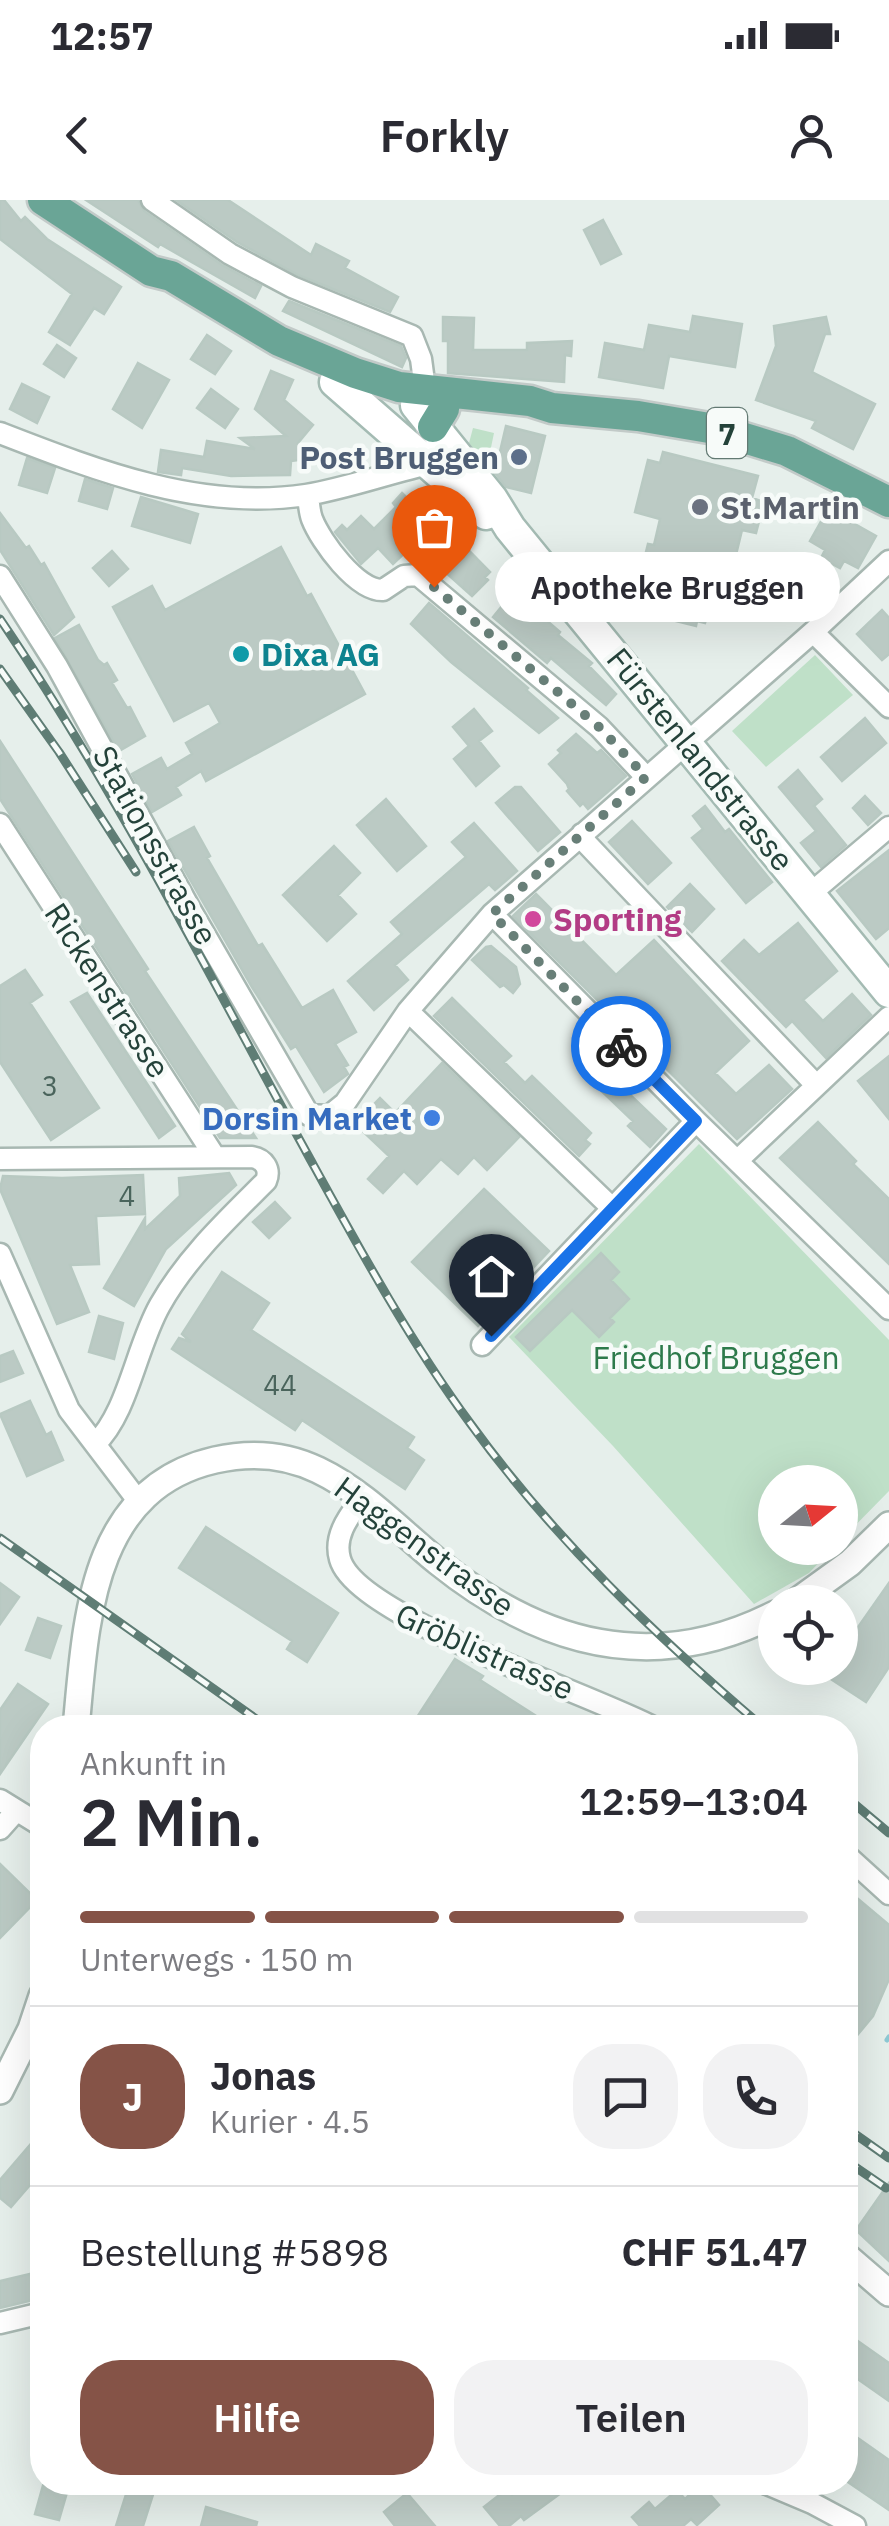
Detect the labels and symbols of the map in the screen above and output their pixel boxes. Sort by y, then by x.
road number: 7 [707,408,747,458]
place label: Post Bruggen [299,436,499,478]
marker: Post Bruggen [508,446,530,468]
pin [392,485,477,588]
place label: St.Martin [720,486,860,528]
marker: St.Martin [689,496,711,518]
callout: Apotheke Bruggen [494,552,839,622]
place label: Dixa AG [261,633,380,675]
street label: Fürstenlandstrasse [598,639,804,879]
marker: Dixa AG [230,643,252,665]
street label: Stationsstrasse [84,738,228,952]
street label: Rickenstrasse [36,894,180,1086]
place label: Sporting [553,898,682,940]
marker: Sporting [522,908,544,930]
courier [571,996,671,1096]
house number: 3 [42,1067,58,1104]
place label: Dorsin Market [202,1097,412,1139]
marker: Dorsin Market [421,1107,443,1129]
house number: 4 [119,1177,135,1214]
pin [449,1234,534,1337]
park label: Friedhof Bruggen [592,1336,840,1378]
house number: 44 [263,1366,297,1403]
north arrow [758,1465,858,1565]
street label: Haggenstrasse [327,1466,523,1626]
street label: Gröblistrasse [389,1593,581,1709]

